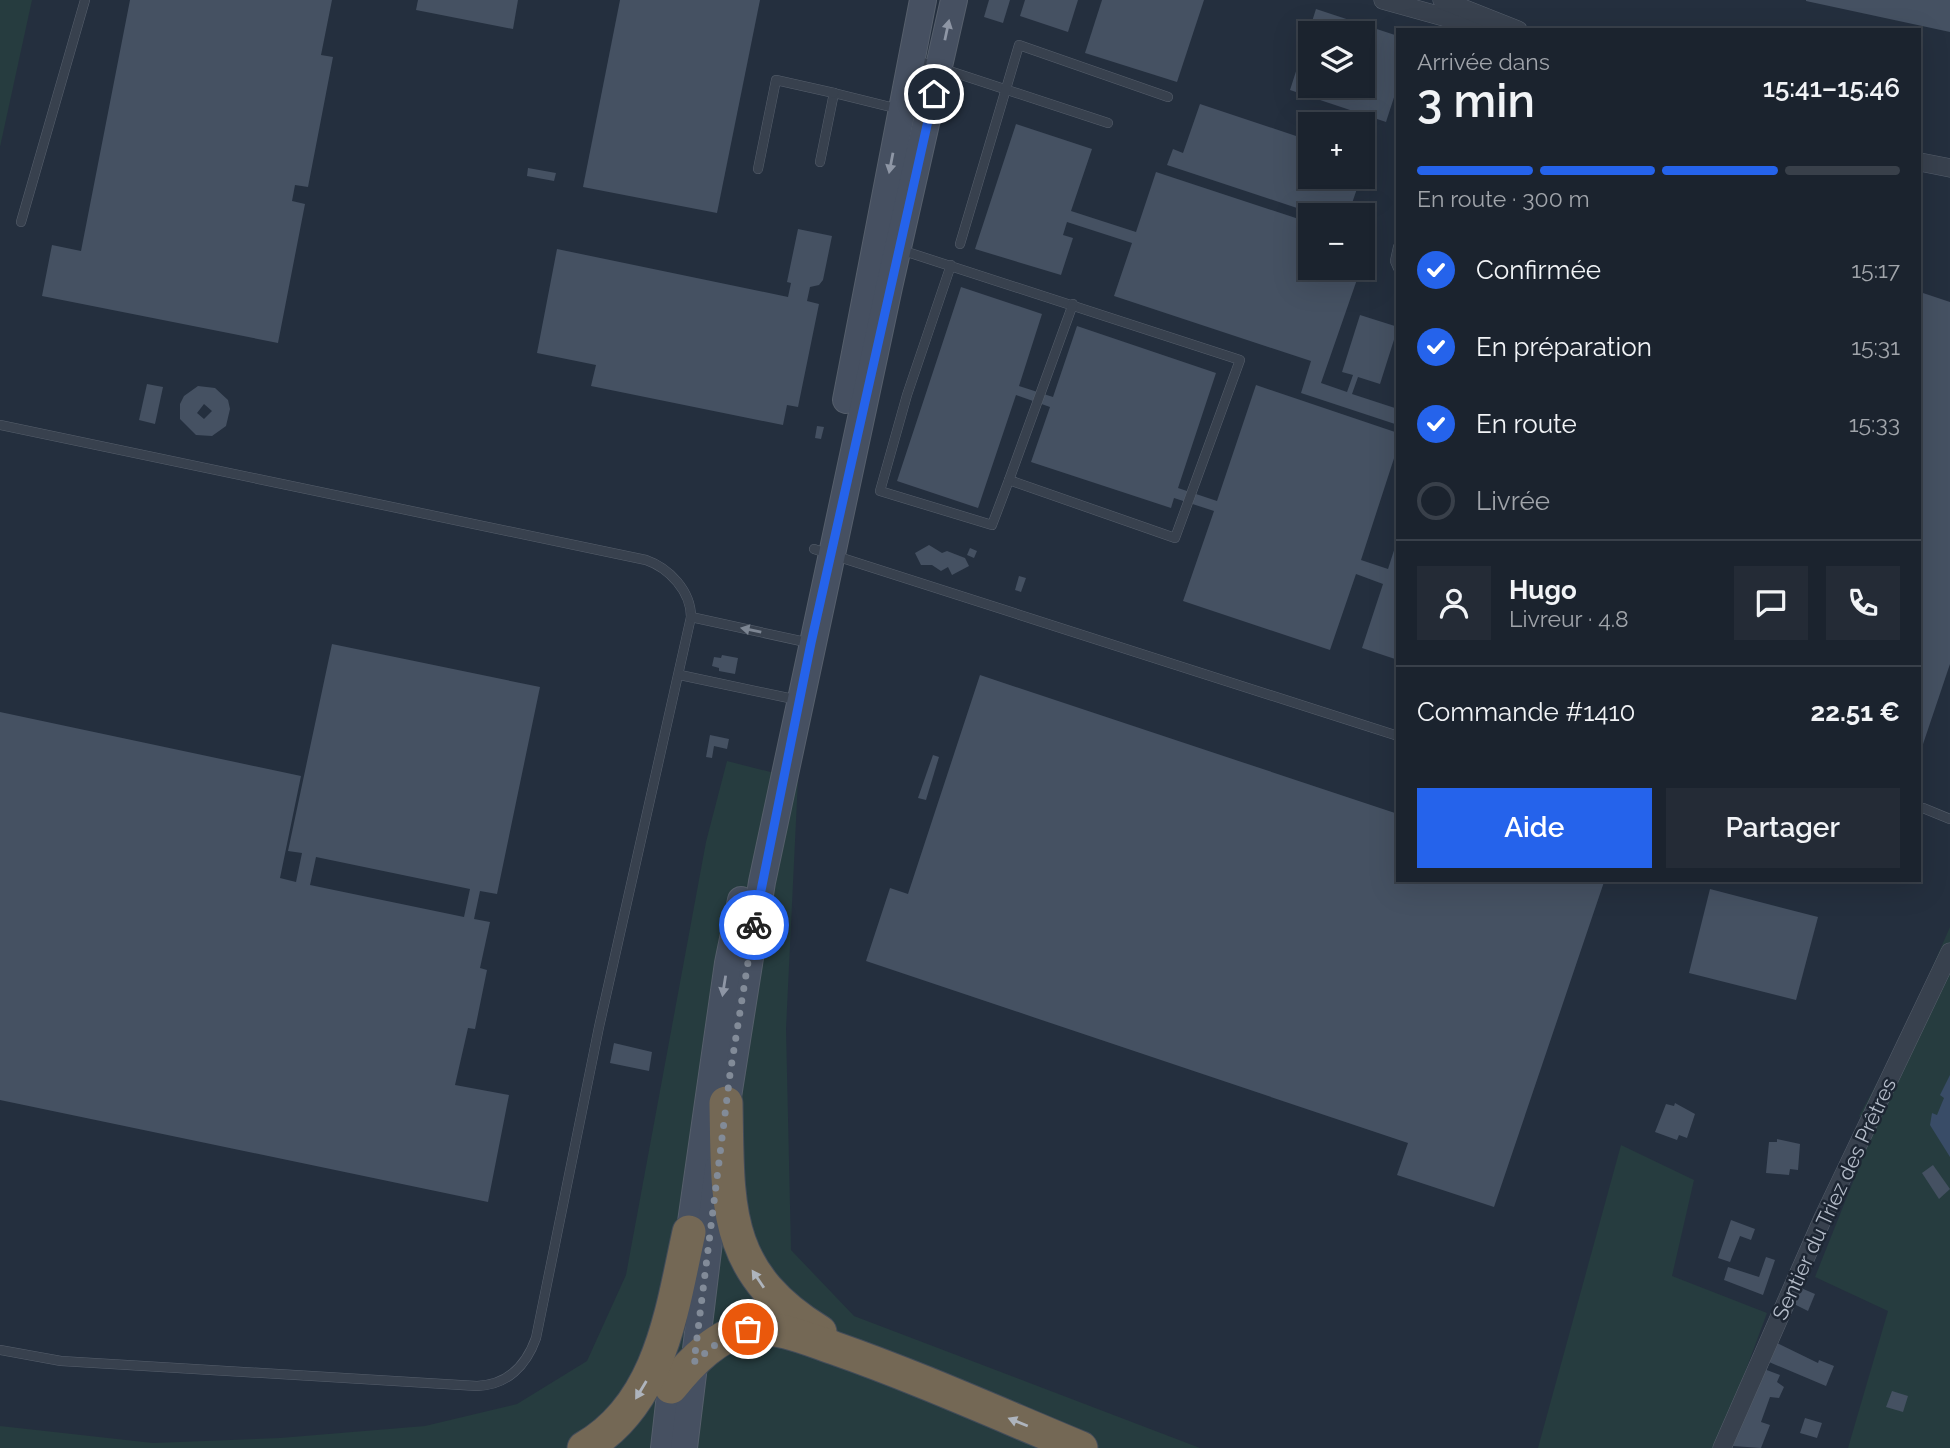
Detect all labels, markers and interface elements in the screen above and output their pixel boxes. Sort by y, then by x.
one-way arrow [942,19,953,41]
map controls [1298,21,1375,280]
button: layers [1298,21,1375,98]
text: Arrivée dans [1417,48,1550,75]
pin [904,64,964,124]
text: 15:41–15:46 [1763,73,1900,103]
text: 3 min [1417,74,1535,128]
icon: home [915,75,953,113]
button: + [1298,112,1375,189]
one-way arrow [885,152,896,174]
text: En route · 300 m [1417,185,1590,212]
button: − [1298,203,1375,280]
icon: check [1417,251,1455,289]
text: Confirmée [1476,255,1601,285]
text: 15:17 [1851,256,1900,283]
icon: check [1417,328,1455,366]
text: En préparation [1476,332,1652,362]
text: 15:31 [1851,333,1900,360]
icon: check [1417,405,1455,443]
text: En route [1476,409,1577,439]
text: 15:33 [1849,410,1900,437]
text: Livrée [1476,486,1550,516]
button: person [1417,566,1491,640]
button: chat [1734,566,1808,640]
button: phone [1826,566,1900,640]
text: Hugo [1509,575,1577,605]
text: Livreur · 4.8 [1509,605,1629,632]
one-way arrow [740,624,762,635]
text: Commande #1410 [1417,697,1636,727]
text: 22.51 € [1811,697,1900,727]
button: Aide [1417,788,1652,868]
button: Partager [1666,788,1900,868]
courier [719,890,789,960]
icon: bike [735,906,773,944]
one-way arrow [718,975,729,997]
street label: Sentier du Triez des Prêtres [1767,1074,1901,1324]
one-way arrow [751,1270,765,1288]
pin [718,1299,778,1359]
icon: bag [729,1310,767,1348]
one-way arrow [635,1380,647,1399]
one-way arrow [1007,1416,1028,1427]

